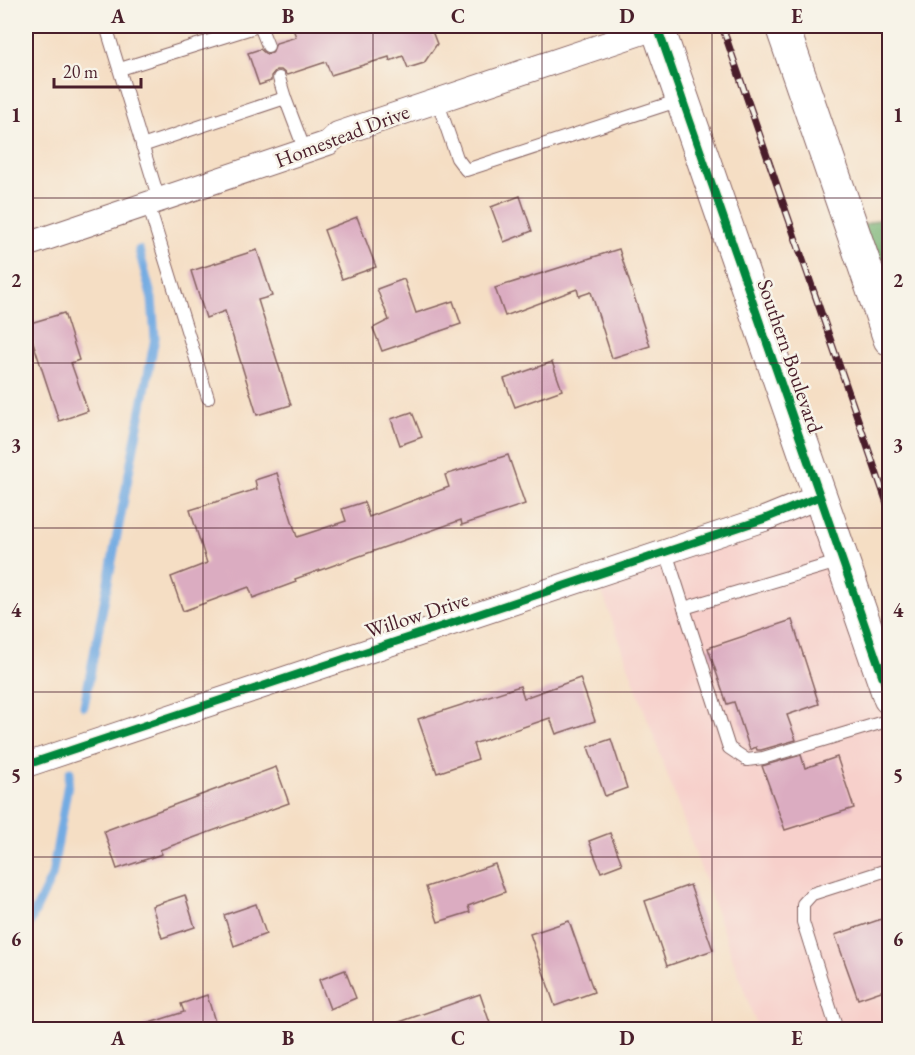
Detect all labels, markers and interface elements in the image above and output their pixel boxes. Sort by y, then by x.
text: A [110,3,126,29]
text: B [282,3,294,29]
text: C [451,3,465,29]
text: D [619,3,635,29]
text: E [791,3,803,29]
scale bar [54,51,141,89]
text: 20 m [63,60,98,83]
street label: Homestead Drive [271,98,413,174]
text: 1 [11,102,21,128]
text: 1 [893,102,903,128]
text: 2 [11,267,22,293]
text: 2 [893,267,904,293]
street label: Southern Boulevard [751,275,830,437]
text: 3 [11,432,21,458]
text: 3 [893,432,903,458]
street label: Willow Drive [362,585,472,644]
text: 4 [11,597,22,623]
text: 4 [893,597,904,623]
text: 5 [11,762,21,788]
text: 5 [893,762,903,788]
text: 6 [11,926,22,952]
text: 6 [893,926,904,952]
text: A [110,1025,126,1051]
text: B [282,1025,294,1051]
text: C [451,1025,465,1051]
text: D [619,1025,635,1051]
text: E [791,1025,803,1051]

